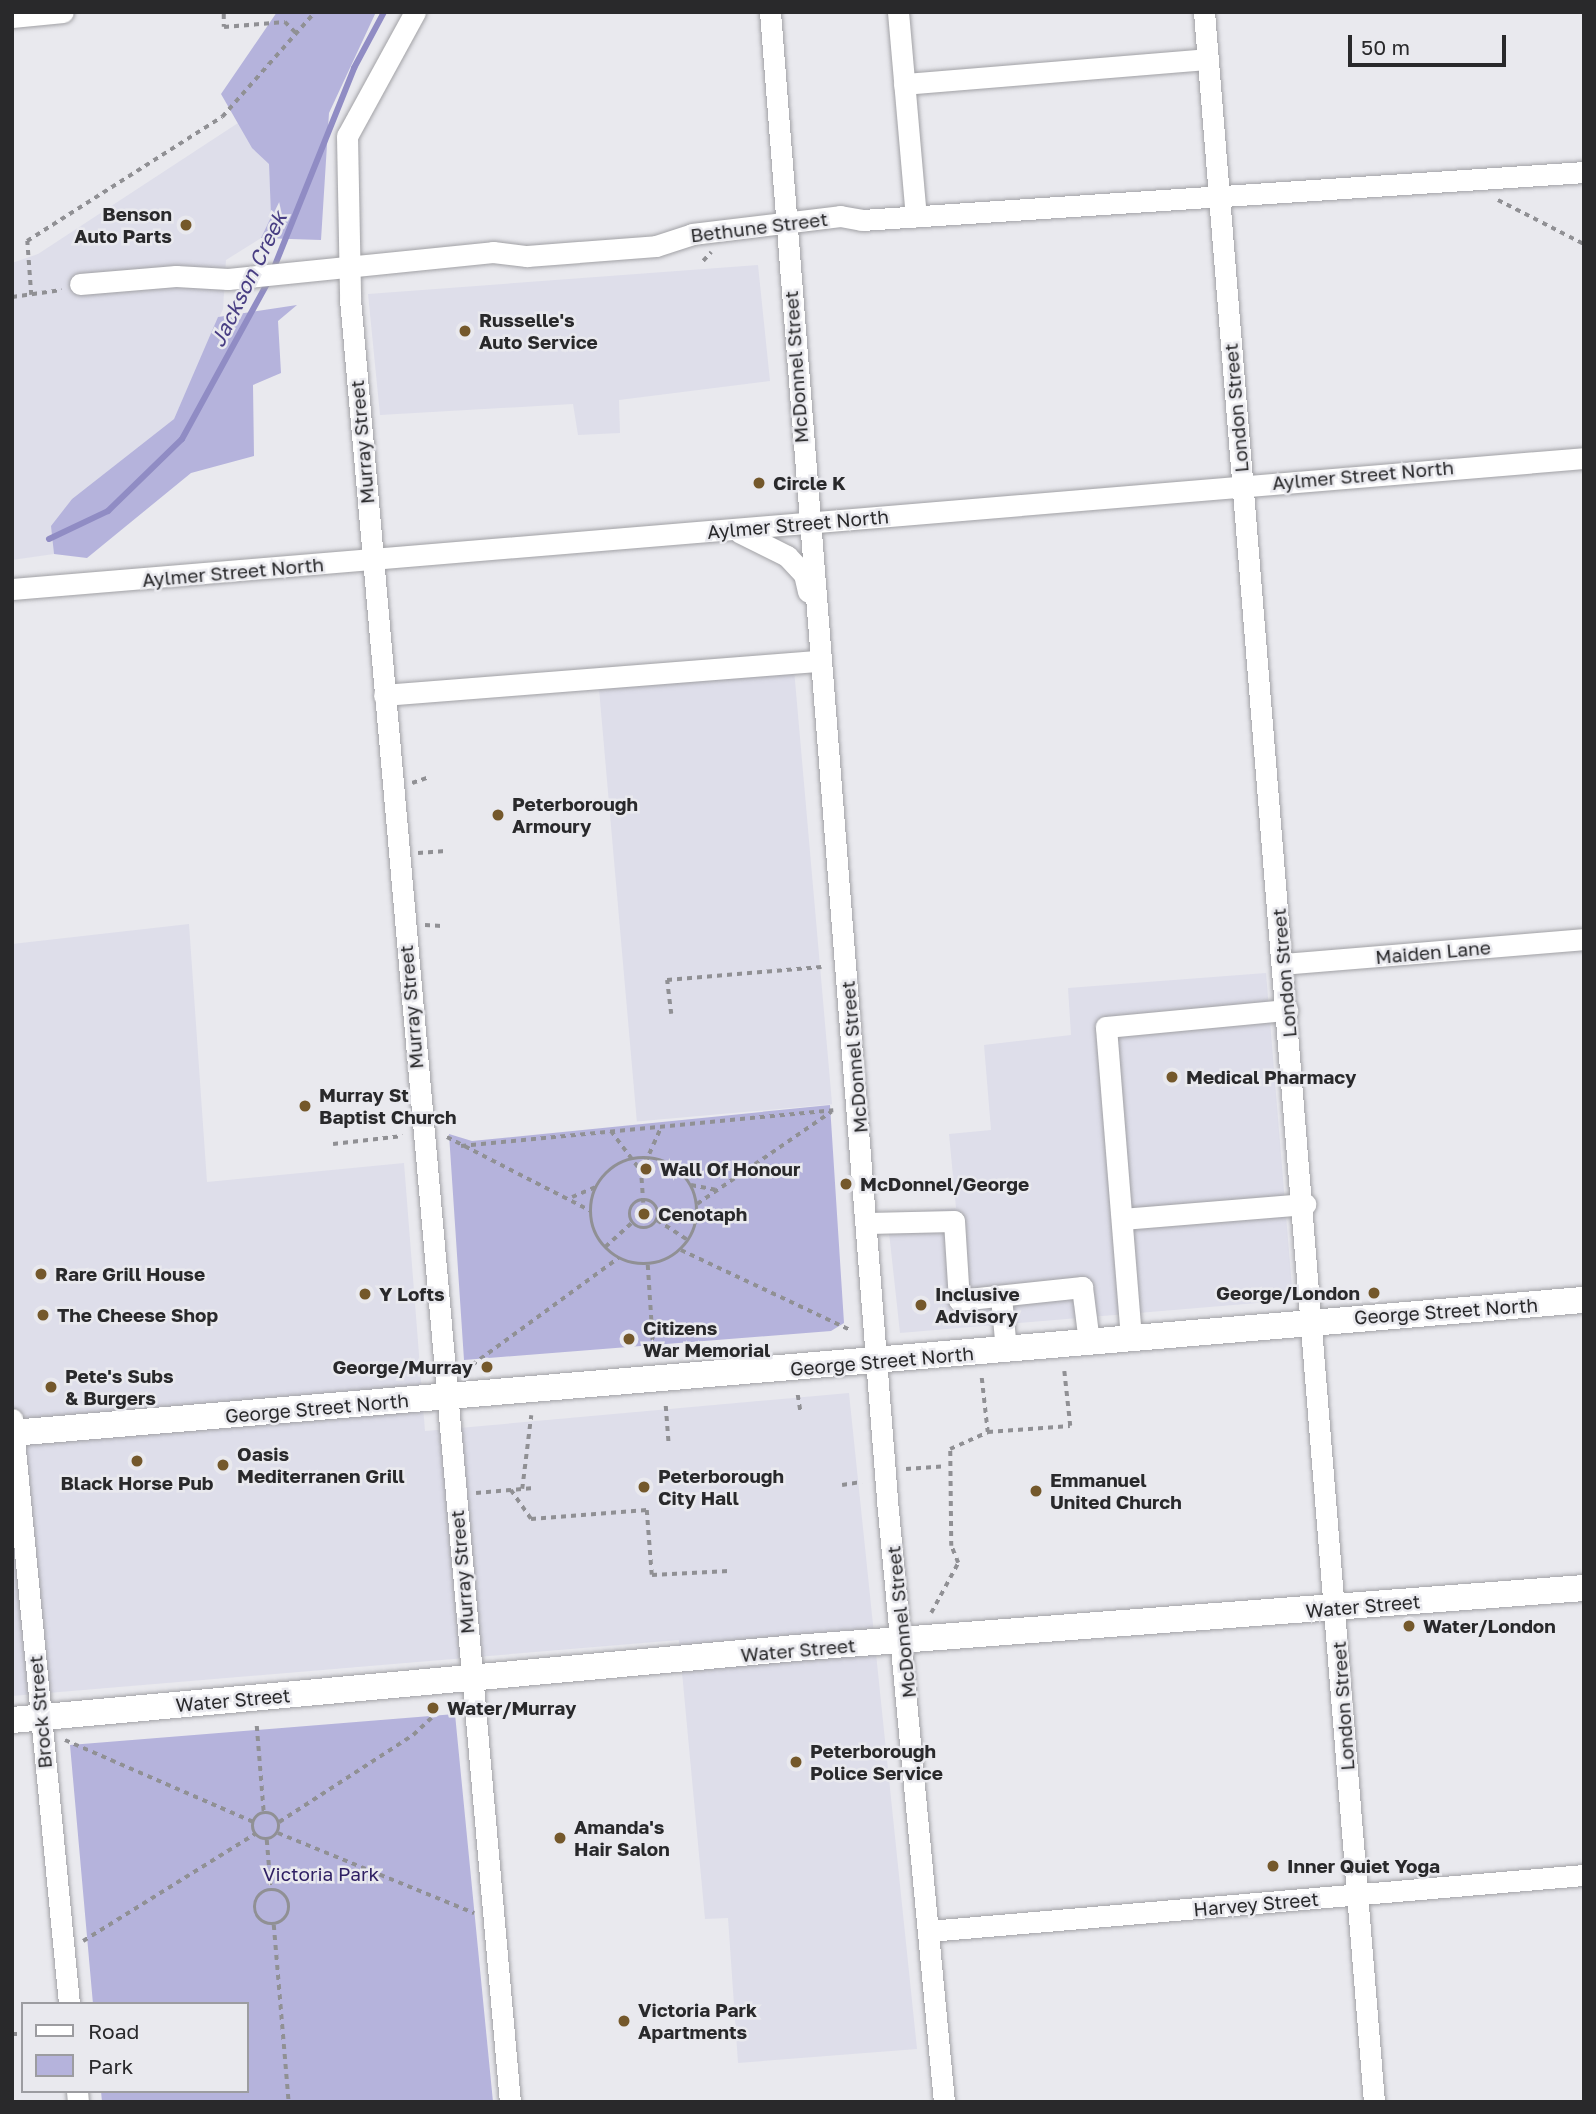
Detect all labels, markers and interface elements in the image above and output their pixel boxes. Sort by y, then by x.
scale bar [1351,21,1508,65]
text: 50 m [1361,34,1410,60]
place label: Benson Auto Parts [74,203,172,247]
water label: Jackson Creek [204,207,292,351]
street label: Bethune Street [689,207,829,247]
marker: Benson Auto Parts [178,217,194,233]
street label: McDonnel Street [779,290,813,444]
place label: Russelle's Auto Service [479,309,598,353]
marker: Russelle's Auto Service [457,323,473,339]
street label: London Street [1219,343,1253,473]
street label: Murray Street [345,379,379,505]
street label: Aylmer Street North [1271,456,1455,494]
place label: Circle K [773,472,846,494]
marker: Circle K [751,475,767,491]
street label: Aylmer Street North [706,505,890,543]
street label: Aylmer Street North [141,553,325,591]
place label: Peterborough Armoury [512,793,638,837]
marker: Peterborough Armoury [490,807,506,823]
street label: London Street [1267,908,1301,1038]
street label: Maiden Lane [1374,936,1492,968]
street label: Murray Street [394,944,428,1070]
street label: McDonnel Street [836,980,872,1134]
place label: Medical Pharmacy [1186,1066,1356,1088]
marker: Medical Pharmacy [1164,1069,1180,1085]
place label: Murray St Baptist Church [319,1084,457,1128]
marker: Murray St Baptist Church [297,1098,313,1114]
place label: Wall Of Honour [660,1158,800,1180]
marker: Wall Of Honour [638,1161,654,1177]
place label: McDonnel/George [860,1173,1029,1195]
marker: McDonnel/George [838,1176,854,1192]
place label: Cenotaph [658,1203,747,1225]
marker: Cenotaph [636,1206,652,1222]
place label: Rare Grill House [55,1263,205,1285]
marker: Rare Grill House [33,1266,49,1282]
place label: George/London [1216,1282,1360,1304]
place label: Y Lofts [379,1283,445,1305]
place label: Inclusive Advisory [935,1283,1020,1327]
marker: George/London [1366,1285,1382,1301]
marker: Y Lofts [357,1286,373,1302]
street label: George Street North [1353,1293,1539,1329]
marker: Inclusive Advisory [913,1297,929,1313]
place label: The Cheese Shop [57,1304,218,1326]
marker: The Cheese Shop [35,1307,51,1323]
place label: Citizens War Memorial [643,1317,770,1361]
marker: Citizens War Memorial [621,1331,637,1347]
street label: George Street North [789,1342,975,1380]
place label: George/Murray [332,1356,473,1378]
marker: George/Murray [479,1359,495,1375]
place label: Pete's Subs & Burgers [65,1365,174,1409]
marker: Pete's Subs & Burgers [43,1379,59,1395]
street label: George Street North [224,1389,410,1427]
place label: Oasis Mediterranen Grill [237,1443,405,1487]
marker: Black Horse Pub [129,1453,145,1469]
marker: Oasis Mediterranen Grill [215,1457,231,1473]
place label: Peterborough City Hall [658,1465,784,1509]
place label: Emmanuel United Church [1050,1469,1182,1513]
place label: Black Horse Pub [60,1472,214,1494]
marker: Peterborough City Hall [636,1479,652,1495]
marker: Emmanuel United Church [1028,1483,1044,1499]
street label: Murray Street [445,1509,479,1635]
street label: McDonnel Street [882,1545,920,1699]
street label: Water Street [1305,1590,1421,1622]
place label: Water/London [1423,1615,1556,1637]
marker: Water/London [1401,1618,1417,1634]
street label: Water Street [740,1634,856,1666]
street label: London Street [1327,1641,1359,1771]
street label: Brock Street [24,1655,56,1769]
street label: Water Street [175,1684,291,1716]
place label: Water/Murray [447,1697,576,1719]
marker: Water/Murray [425,1700,441,1716]
place label: Peterborough Police Service [810,1740,943,1784]
marker: Peterborough Police Service [788,1754,804,1770]
place label: Amanda's Hair Salon [574,1816,670,1860]
marker: Amanda's Hair Salon [552,1830,568,1846]
place label: Inner Quiet Yoga [1287,1855,1440,1877]
marker: Inner Quiet Yoga [1265,1858,1281,1874]
park label: Victoria Park [263,1863,379,1885]
street label: Harvey Street [1192,1887,1320,1921]
place label: Victoria Park Apartments [638,1999,757,2043]
legend [21,2002,248,2093]
marker: Victoria Park Apartments [616,2013,632,2029]
text: Road [88,2018,139,2044]
text: Park [88,2053,133,2079]

